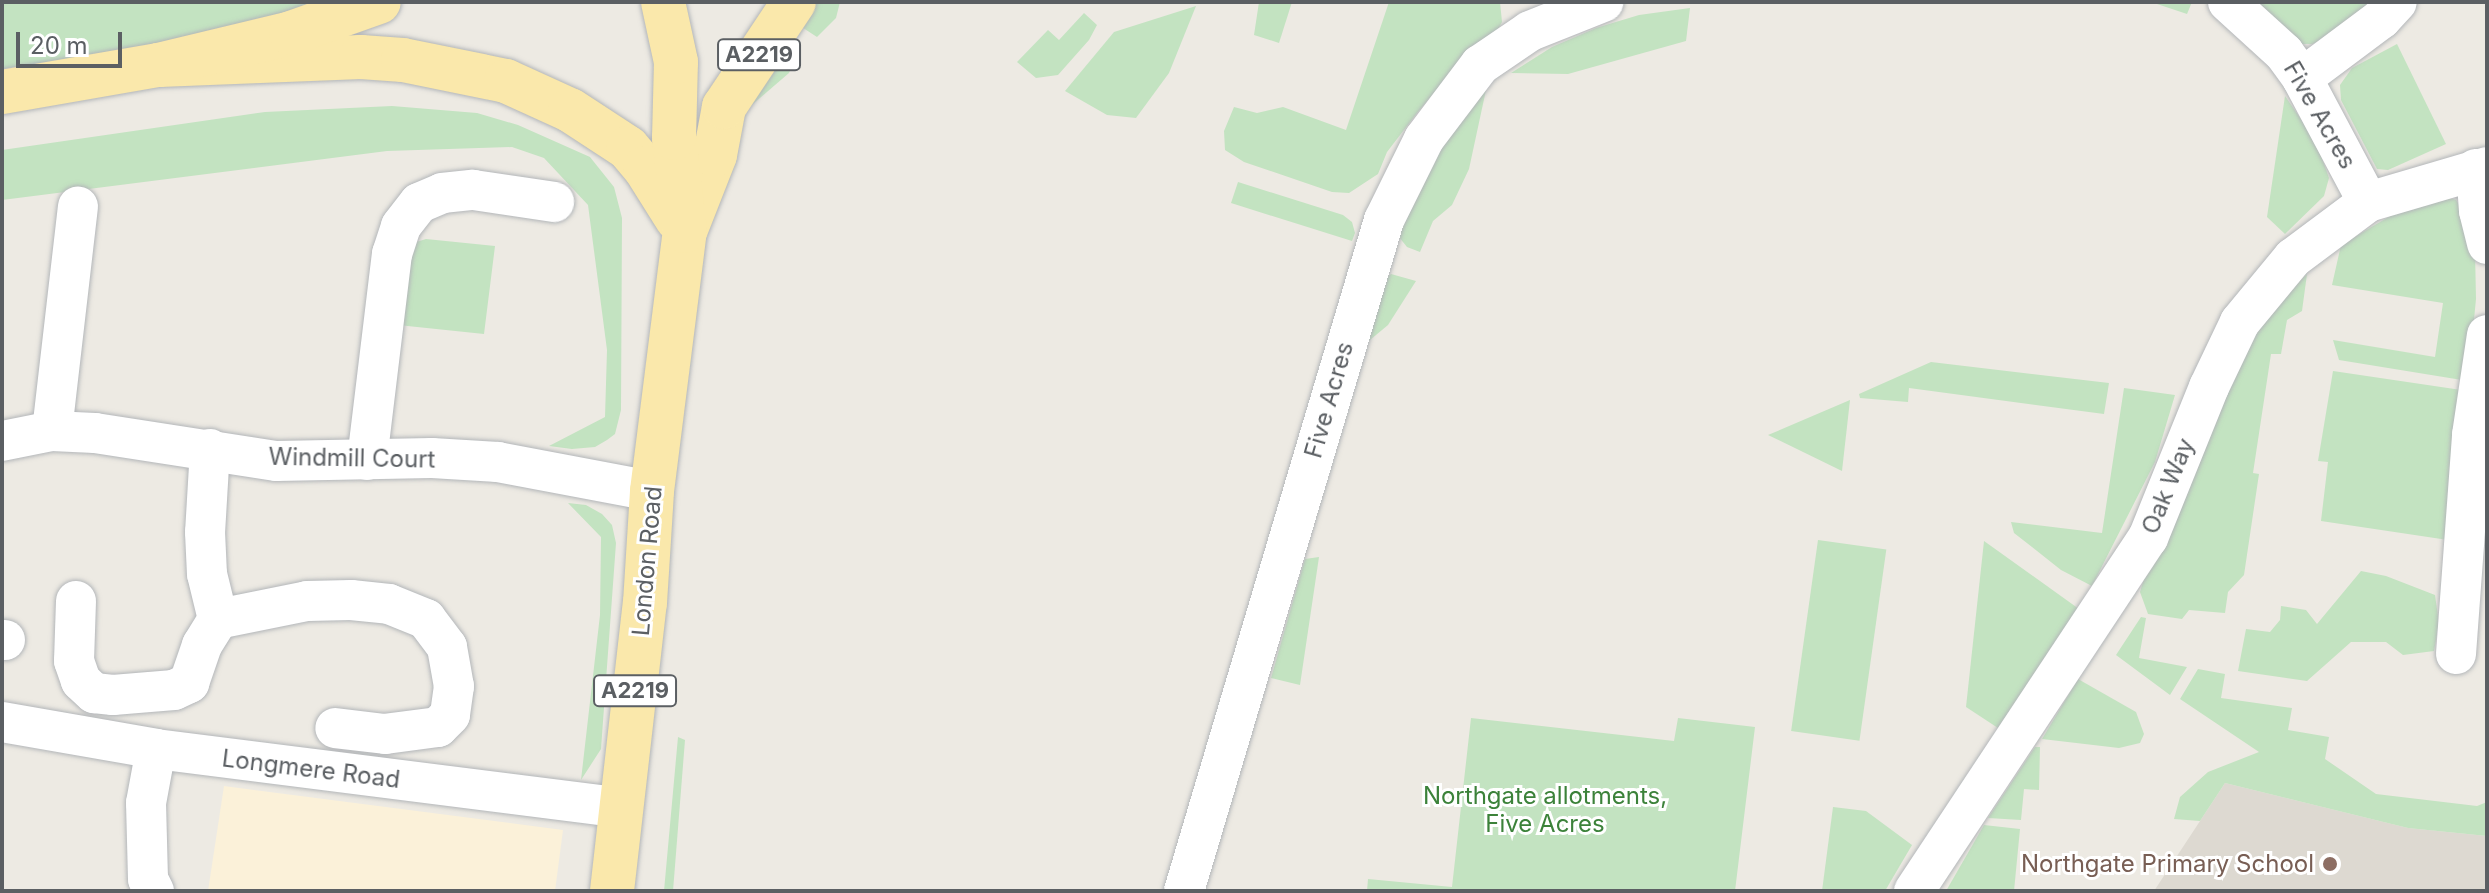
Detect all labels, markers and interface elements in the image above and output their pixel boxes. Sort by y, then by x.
scale bar [20,16,126,66]
text: 20 m [30,31,88,60]
road number: A2219 [717,37,801,73]
street label: Five Acres [2278,56,2362,174]
street label: Five Acres [1299,339,1359,461]
street label: Oak Way [2136,434,2200,538]
street label: Windmill Court [268,442,436,474]
street label: London Road [626,485,668,637]
road number: A2219 [593,673,677,709]
street label: Longmere Road [220,744,402,794]
park label: Northgate allotments, Five Acres [1423,782,1667,838]
place label: Northgate Primary School [2021,850,2314,878]
marker: Northgate Primary School [2321,855,2339,873]

